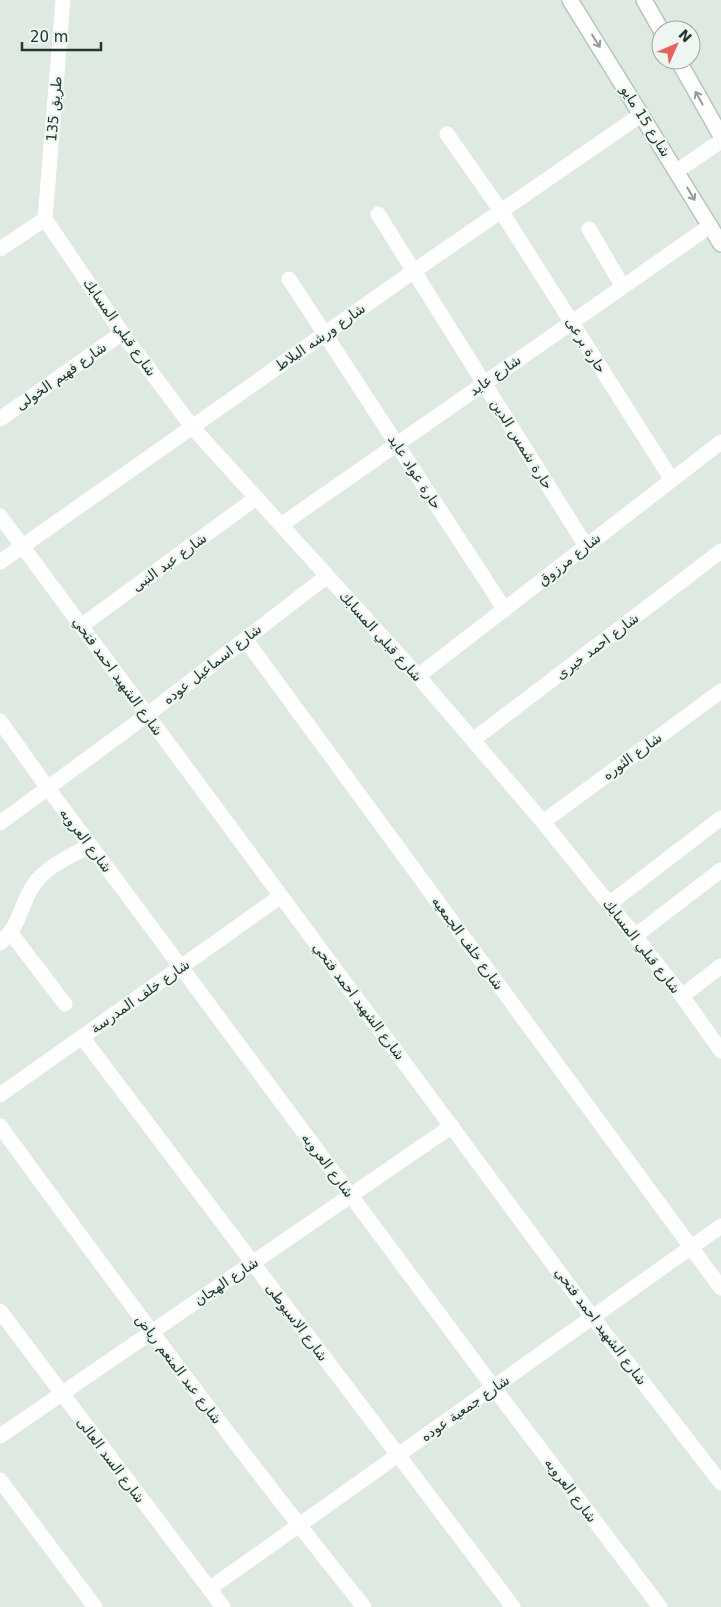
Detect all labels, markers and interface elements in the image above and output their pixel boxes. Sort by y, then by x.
scale bar [22,20,101,52]
north arrow [651,20,701,70]
text: N [675,26,695,46]
text: 20 m [30,28,68,46]
one-way arrow [591,34,601,48]
street label: طريق 135 [43,76,66,142]
street label: شارع 15 مايو [616,82,674,160]
one-way arrow [694,92,704,106]
one-way arrow [686,187,696,201]
street label: شارع قبلي المسابك [79,275,160,380]
street label: شارع ورشه البلاط [272,300,369,375]
street label: حارة برعى [562,314,610,377]
street label: شارع فهيم الخولى [13,339,110,414]
street label: شارع عايد [466,351,525,399]
street label: حارة شمس الدين [487,396,556,493]
street label: حارة عواد عايد [384,432,445,513]
street label: شارع عبد النبى [129,530,210,595]
street label: شارع مرزوق [534,530,604,589]
street label: شارع قبلي المسابك [336,588,426,685]
street label: شارع احمد خيرى [552,610,642,683]
street label: شارع الشهيد احمد فتحي [69,614,166,739]
street label: شارع اسماعيل عوده [160,621,265,708]
street label: شارع الثوره [599,729,665,784]
street label: شارع العروبه [56,805,115,876]
street label: شارع خلف الجمعيه [428,893,507,993]
street label: شارع قبلي المسابك [599,895,684,997]
street label: شارع الشهيد احمد فتحي [309,939,408,1063]
street label: شارع خلف المدرسة [87,956,193,1037]
street label: شارع العروبه [298,1130,357,1201]
street label: شارع الهجان [191,1254,262,1309]
street label: شارع الشهيد احمد فتحي [551,1264,650,1388]
street label: شارع الاسيوطى [262,1280,332,1365]
street label: شارع عبد المنعم رياض [132,1311,225,1427]
street label: شارع جمعية عوده [418,1372,513,1445]
street label: شارع السد العالى [73,1414,148,1507]
street label: شارع العروبه [541,1455,600,1526]

